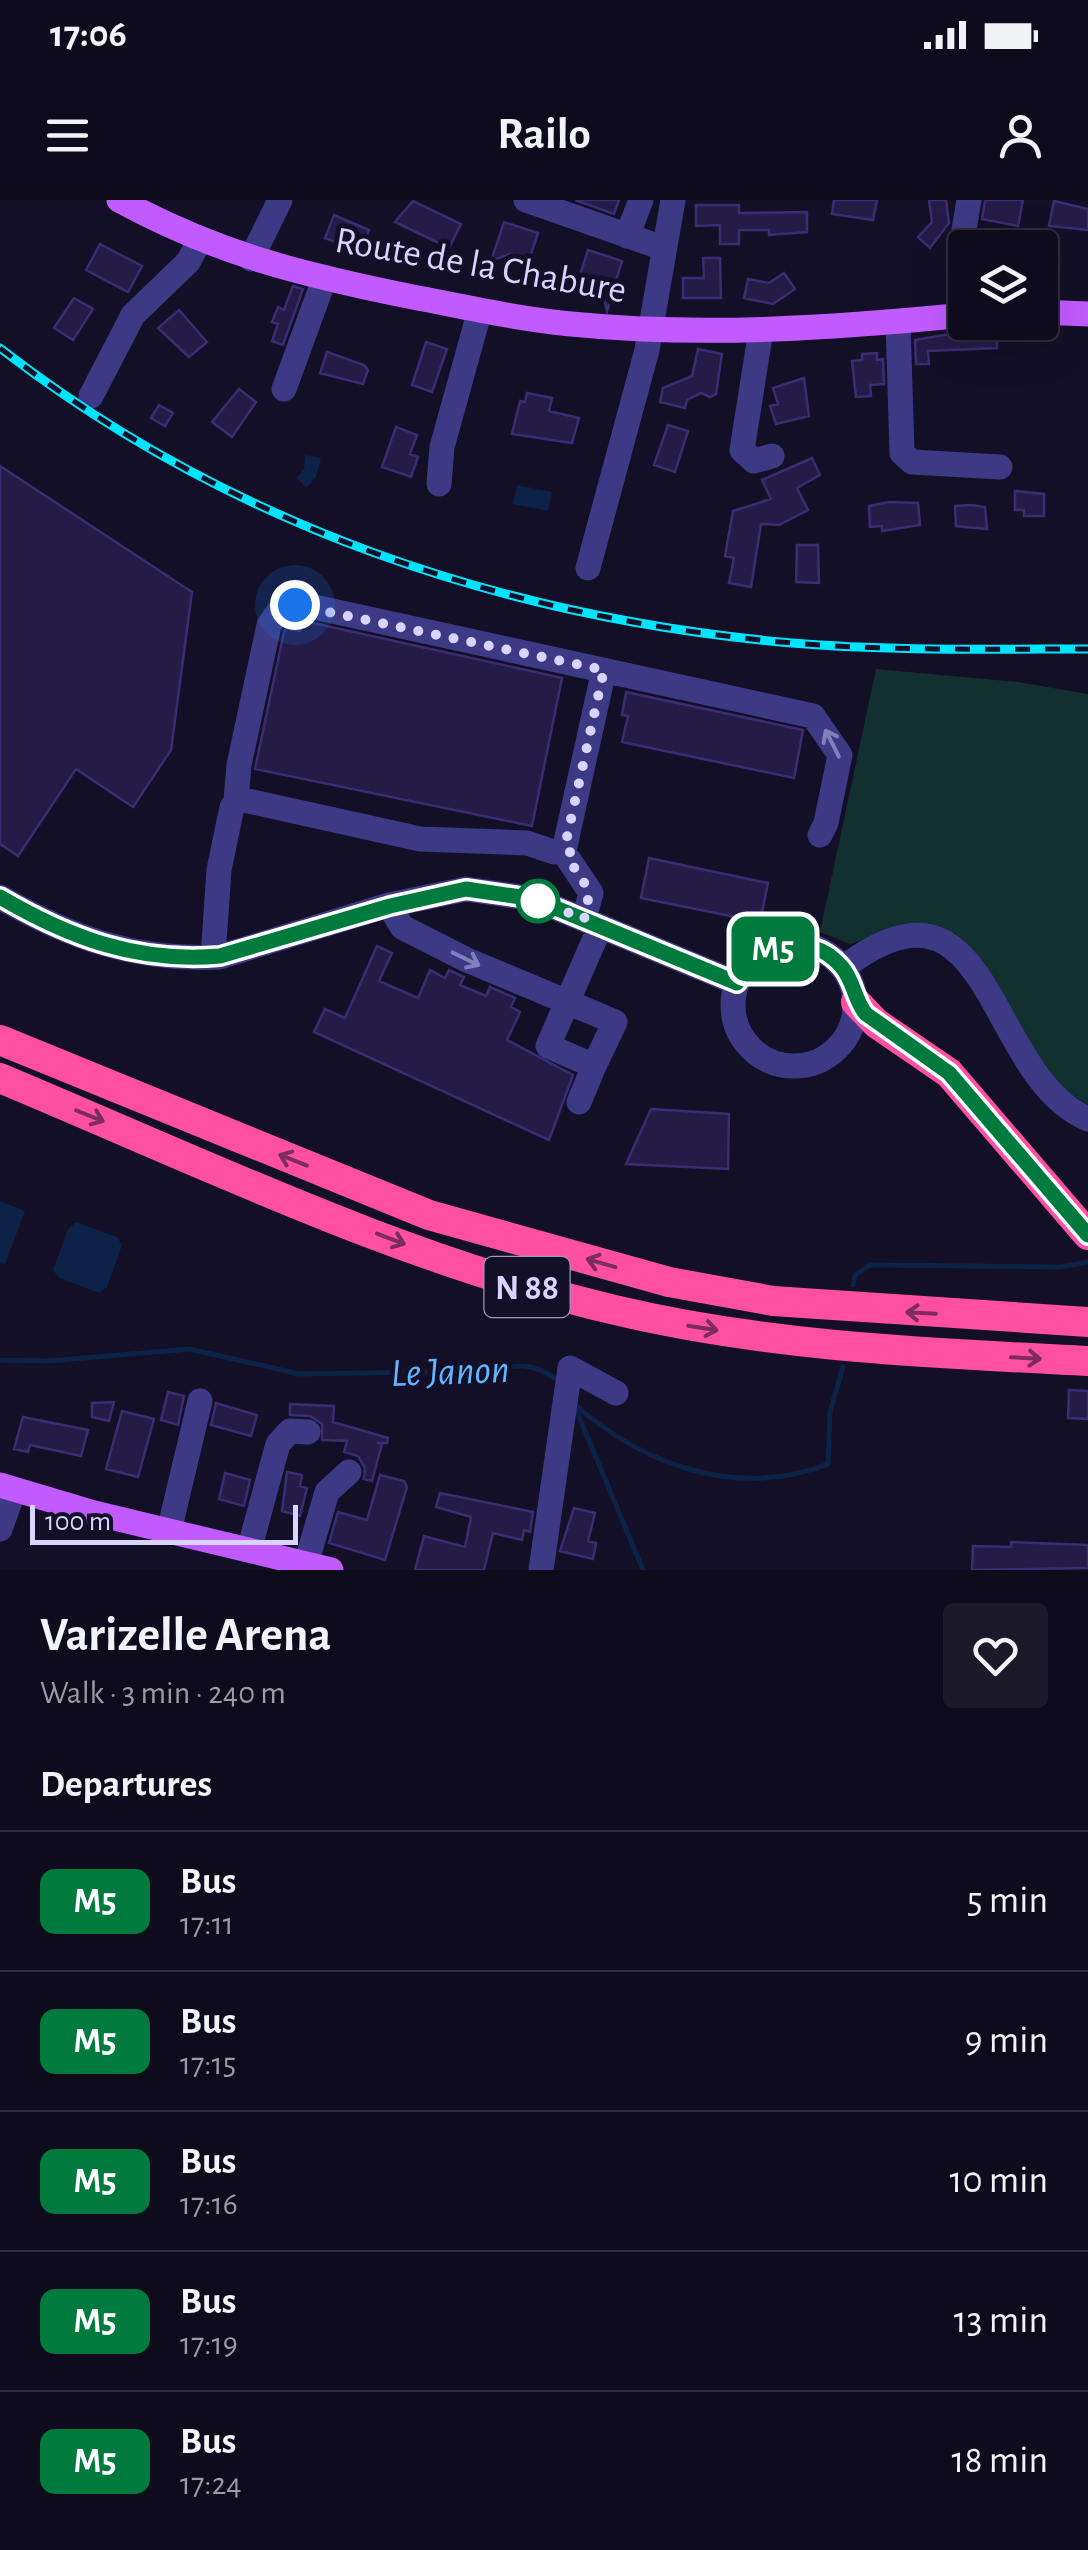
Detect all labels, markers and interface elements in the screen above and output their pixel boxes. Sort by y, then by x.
text: 17:06 [50,16,127,54]
icon: menu [40,108,95,163]
icon: person [993,108,1048,163]
text: Railo [497,112,591,157]
street label: Route de la Chabure [332,222,629,310]
map controls [948,230,1058,340]
button: layers [948,230,1058,340]
your location [270,580,320,630]
one-way arrow [822,728,841,758]
unlabelled marker [517,880,559,922]
line badge: M5 [728,916,818,982]
text: M5 [751,932,795,967]
one-way arrow [451,950,480,969]
one-way arrow [74,1108,105,1126]
one-way arrow [278,1150,308,1168]
one-way arrow [375,1231,406,1249]
one-way arrow [585,1253,617,1271]
road number: N 88 [484,1257,570,1317]
one-way arrow [905,1303,937,1322]
one-way arrow [686,1319,718,1337]
one-way arrow [1010,1349,1042,1368]
water label: Le Janon [390,1350,510,1394]
scale bar [30,1500,298,1544]
text: 100 m [45,1508,111,1536]
button: heart [943,1603,1048,1708]
text: Varizelle Arena [40,1612,331,1660]
text: Walk · 3 min · 240 m [40,1677,286,1709]
text: Departures [40,1766,212,1804]
text: Bus [180,1863,236,1901]
text: 5 min [967,1882,1048,1920]
text: M5 [73,1884,117,1919]
text: 17:11 [180,1908,234,1940]
text: Bus [180,2003,236,2041]
text: 9 min [965,2022,1048,2060]
text: M5 [73,2024,117,2059]
text: 17:15 [180,2048,236,2080]
text: Bus [180,2143,236,2181]
text: 10 min [949,2162,1048,2200]
text: M5 [73,2164,117,2199]
text: 17:16 [180,2188,238,2220]
text: Bus [180,2283,236,2321]
text: 13 min [954,2302,1048,2340]
text: M5 [73,2304,117,2339]
text: 17:19 [180,2328,238,2360]
text: Bus [180,2423,236,2461]
text: 18 min [951,2442,1048,2480]
text: M5 [73,2444,117,2479]
text: 17:24 [180,2468,242,2500]

